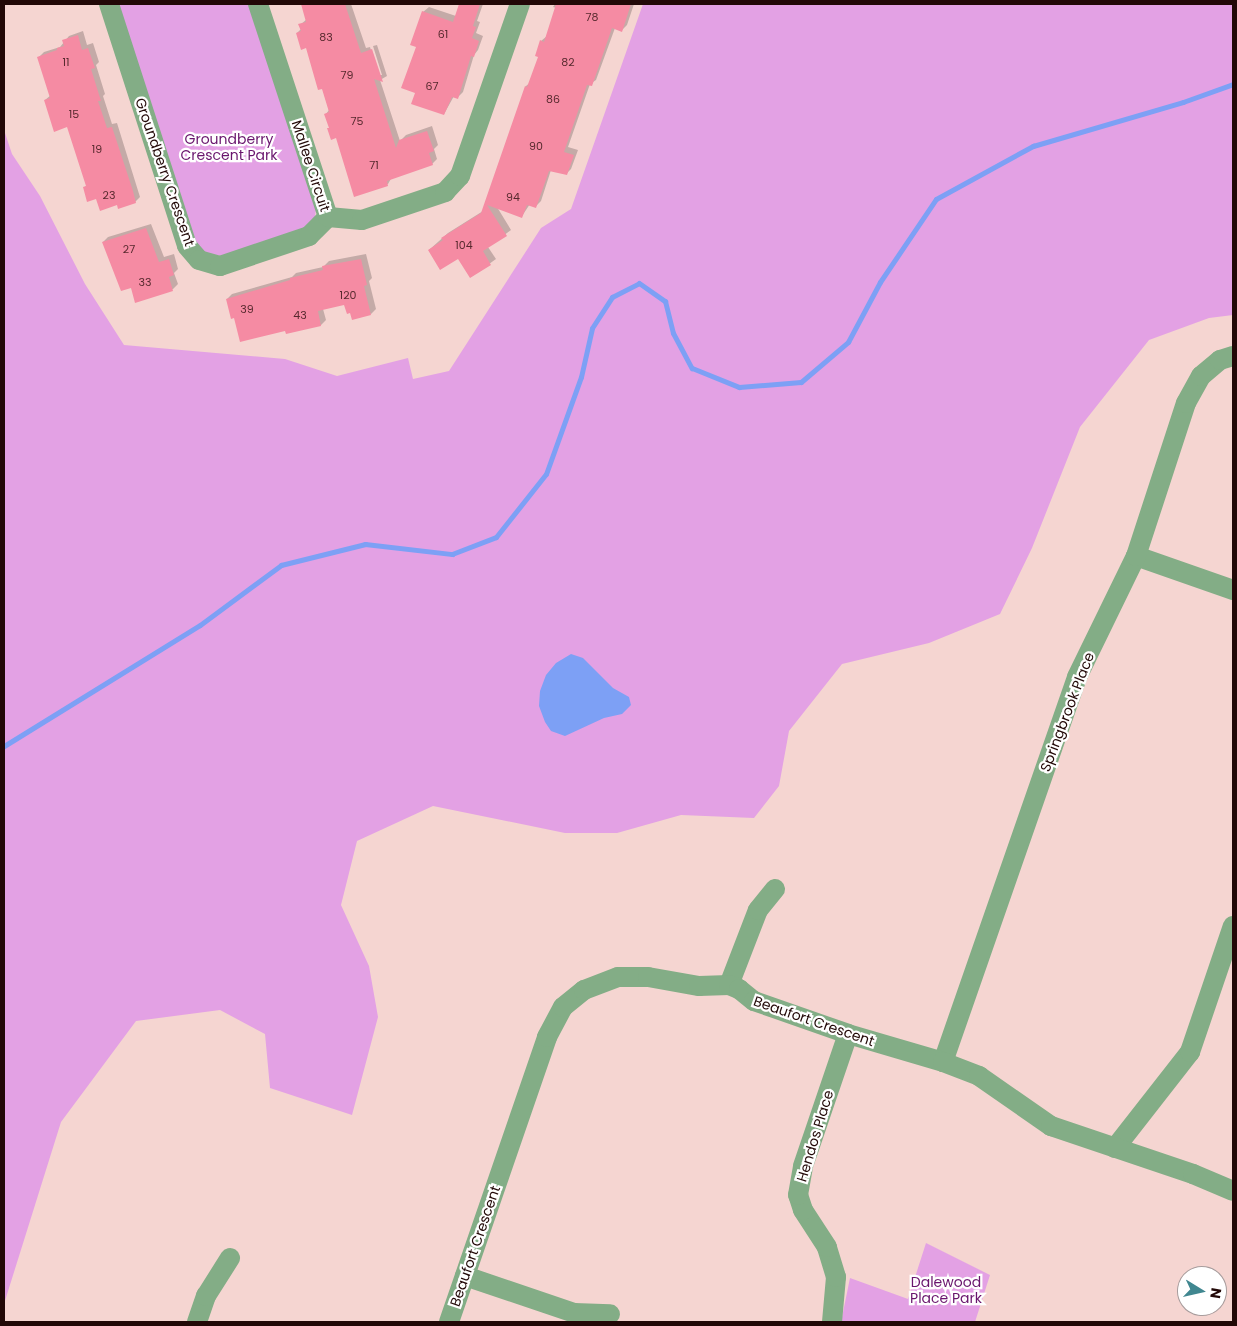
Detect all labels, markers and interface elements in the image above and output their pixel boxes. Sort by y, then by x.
house number: 78 [586,10,598,24]
house number: 61 [438,27,448,41]
house number: 83 [319,30,333,44]
house number: 11 [62,55,70,69]
house number: 82 [561,55,575,69]
house number: 79 [341,68,353,82]
house number: 67 [426,79,438,93]
house number: 86 [546,92,560,106]
street label: Groundberry Crescent [132,96,198,248]
house number: 15 [69,107,79,121]
house number: 75 [351,114,363,128]
street label: Mallee Circuit [288,118,334,214]
park label: Groundberry Crescent Park [181,131,277,164]
house number: 90 [529,139,543,153]
house number: 19 [92,142,102,156]
house number: 71 [369,158,379,172]
house number: 23 [103,188,115,202]
house number: 94 [506,190,520,204]
house number: 104 [455,238,473,252]
house number: 27 [123,242,135,256]
house number: 33 [139,275,151,289]
house number: 120 [340,288,356,302]
house number: 39 [240,302,254,316]
house number: 43 [293,308,307,322]
street label: Springbrook Place [1036,650,1098,774]
street label: Beaufort Crescent [751,992,877,1050]
street label: Hendos Place [793,1088,837,1184]
street label: Beaufort Crescent [446,1183,504,1309]
north arrow [1177,1266,1227,1316]
park label: Dalewood Place Park [910,1274,982,1306]
text: N [1205,1286,1227,1300]

